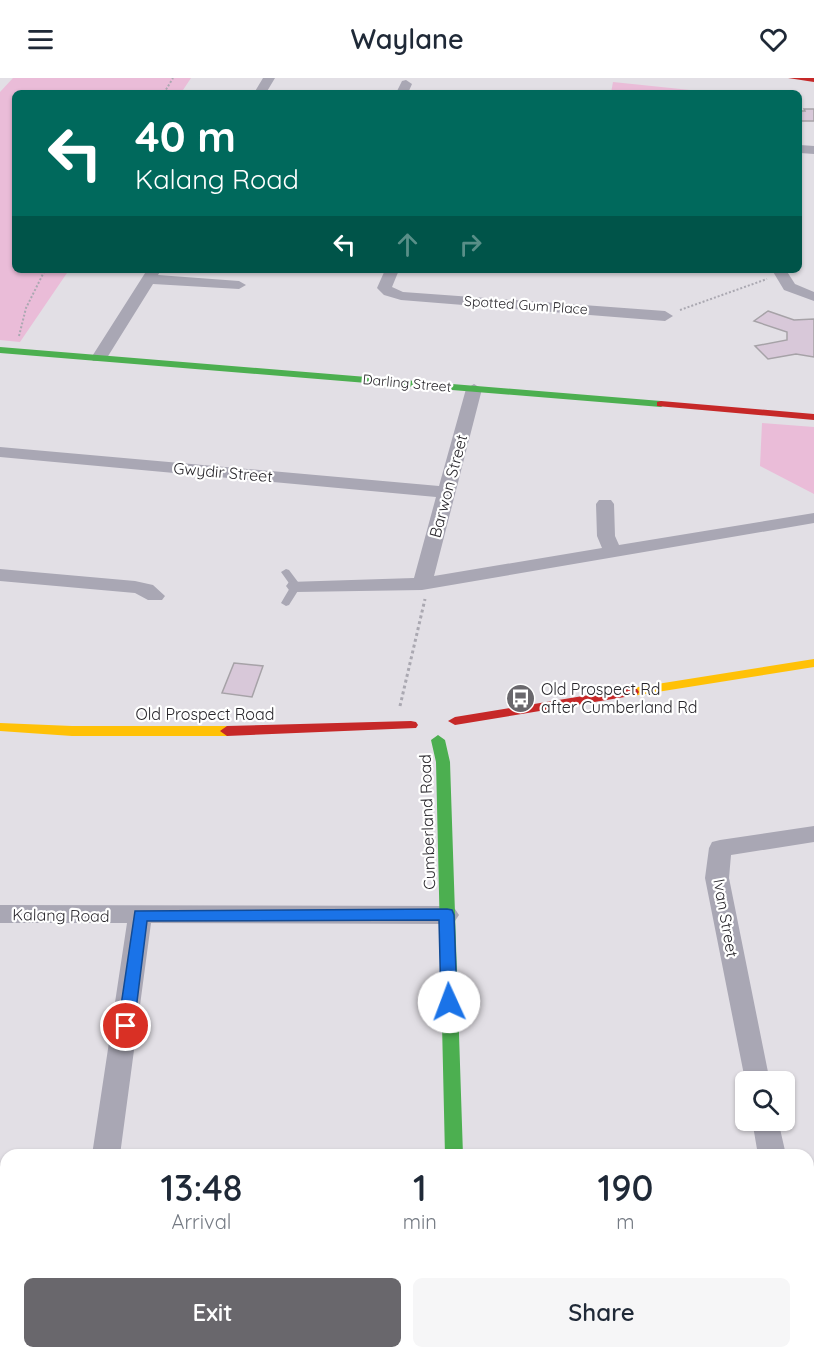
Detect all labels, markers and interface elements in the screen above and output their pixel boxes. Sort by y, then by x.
text: Waylane [350,22,464,56]
icon: menu [24,23,57,56]
icon: heart [757,23,790,56]
text: 40 m [135,110,236,163]
icon: left [36,114,114,192]
text: Kalang Road [135,162,299,196]
icon: left [328,228,361,261]
icon: ahead [391,228,424,261]
icon: right [454,228,487,261]
street label: Spotted Gum Place [464,292,589,318]
street label: Darling Street [362,370,452,396]
street label: Barwon Street [425,432,471,540]
street label: Gwydir Street [173,458,273,486]
place label: Old Prospect Rd after Cumberland Rd [541,679,697,717]
bus stop icon: Old Prospect Rd after Cumberland Rd [504,682,536,714]
street label: Old Prospect Road [136,704,274,724]
street label: Cumberland Road [415,754,439,890]
street label: Ivan Street [709,877,743,959]
street label: Kalang Road [12,904,110,926]
position arrow [417,970,481,1034]
pin [100,1000,151,1051]
icon: arrive [109,1009,142,1042]
map controls [735,1071,795,1131]
button: search [735,1071,795,1131]
text: 13:48 [161,1165,242,1210]
text: 1 [413,1165,427,1210]
text: 190 [597,1165,653,1210]
text: Arrival [171,1209,231,1234]
text: min [403,1209,437,1234]
text: m [616,1209,635,1234]
button: Exit [24,1278,401,1347]
button: Share [413,1278,790,1347]

